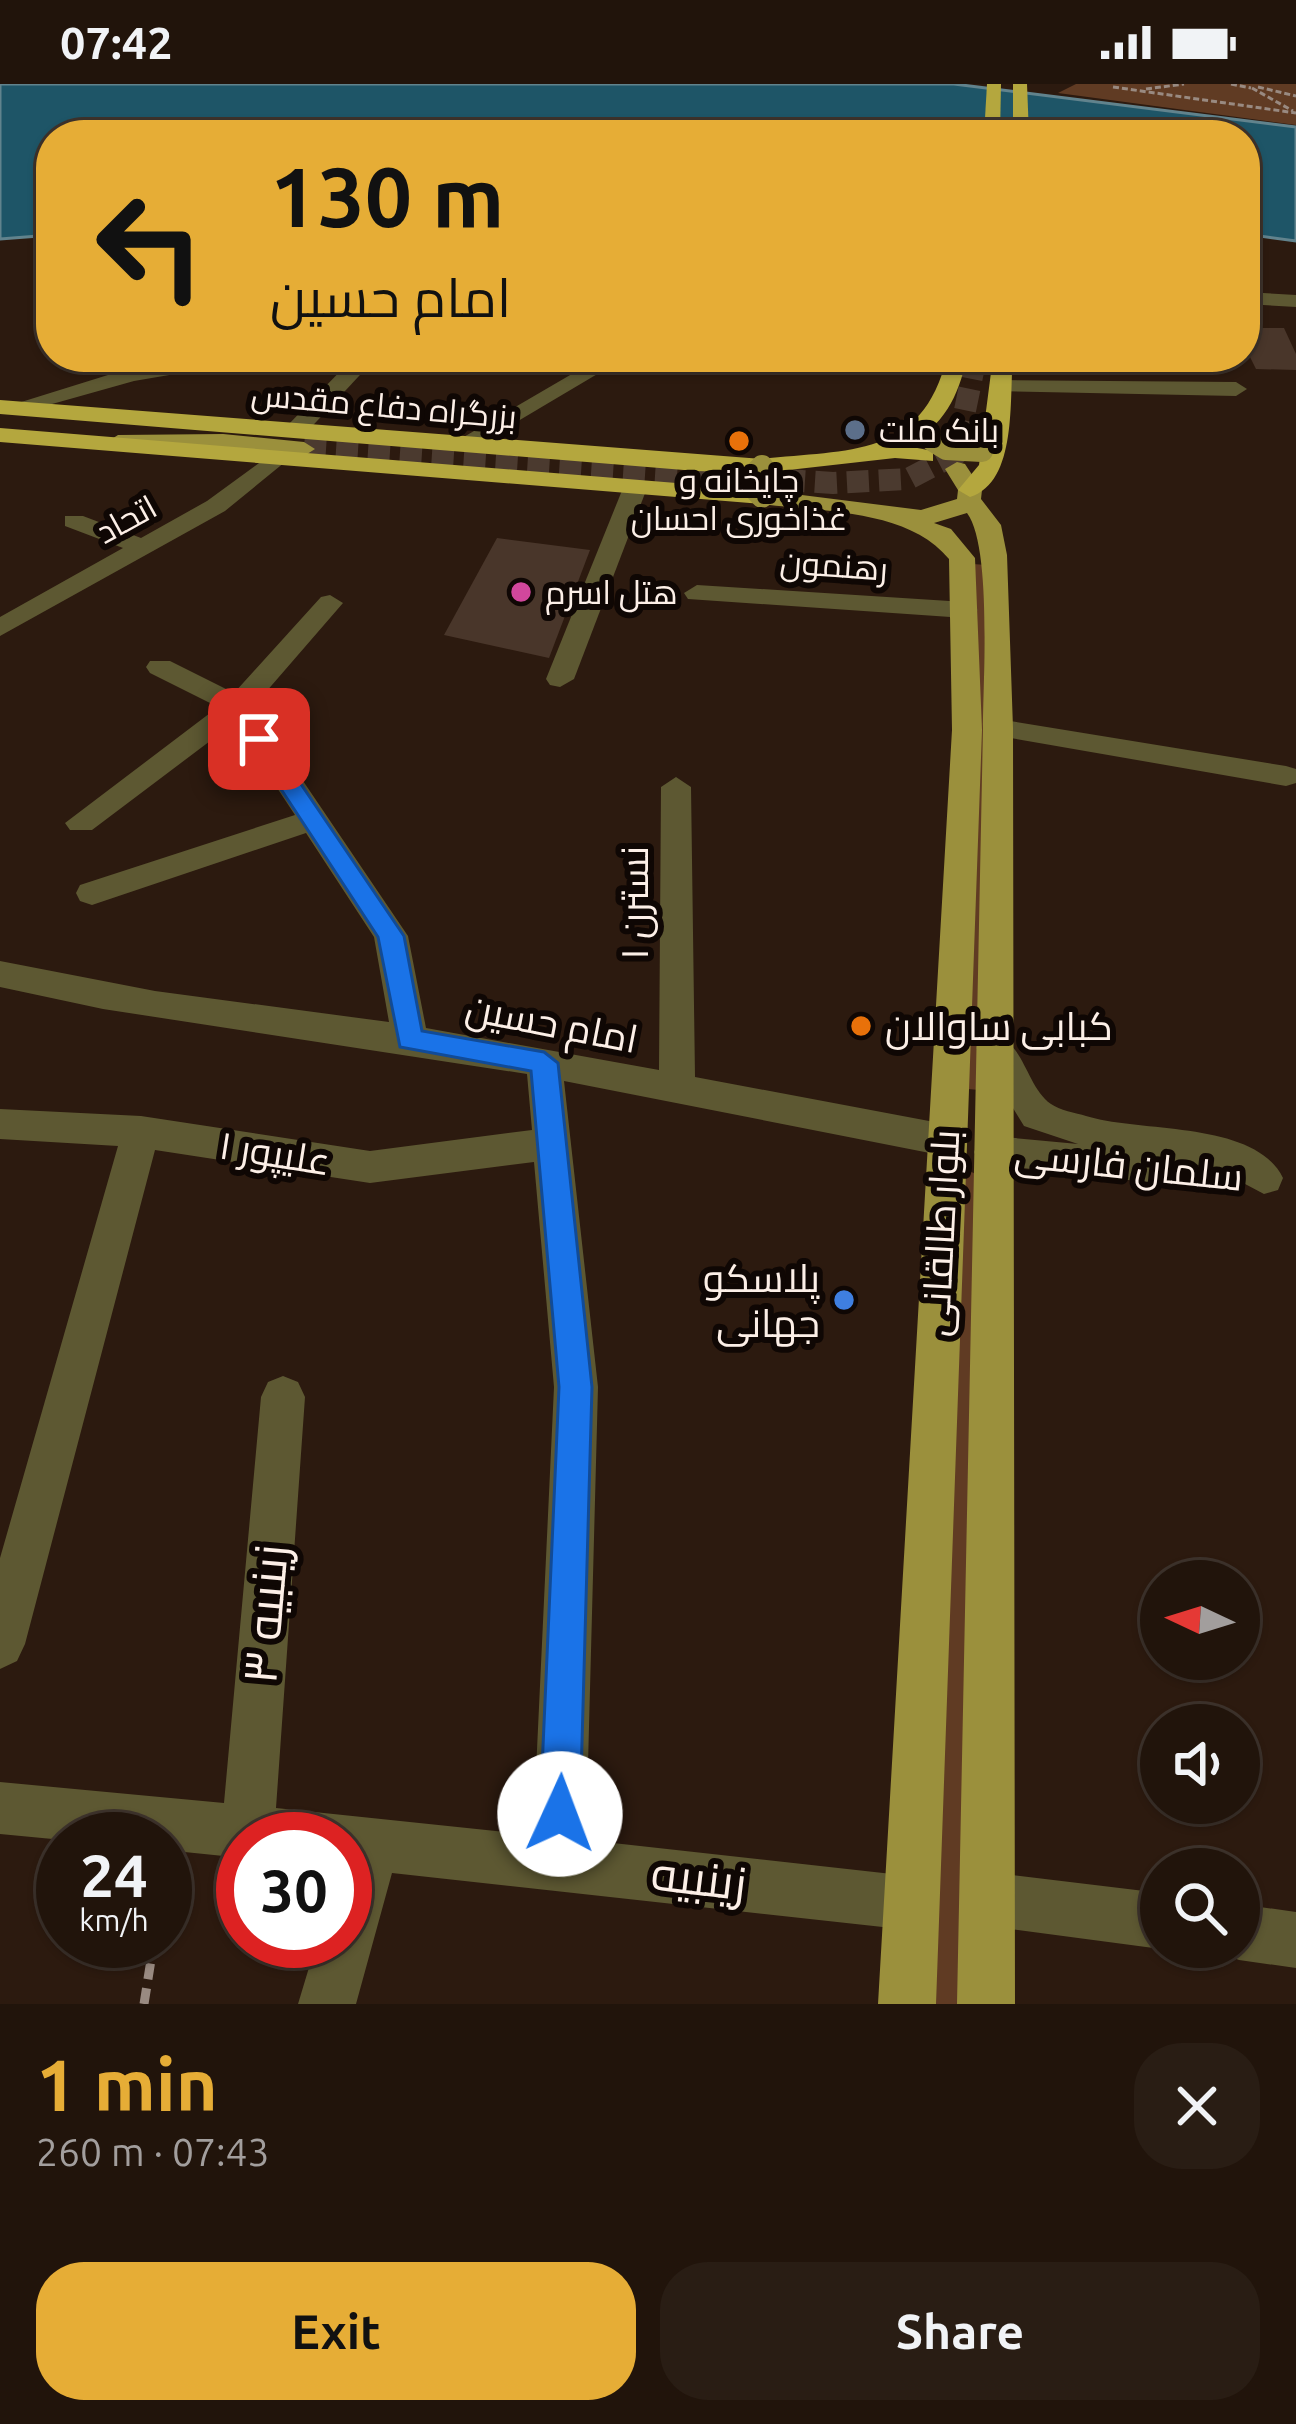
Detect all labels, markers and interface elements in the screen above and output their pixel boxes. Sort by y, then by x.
text: 07:42 [60,17,173,68]
text: 130 m [270,149,504,243]
icon: left [72,168,228,324]
text: امام حسین [270,267,511,327]
street label: بزرگراه دفاع مقدس [249,374,518,440]
place label: بانک ملت [879,411,999,448]
marker: بانک ملت [842,417,868,443]
marker: چایخانه و غذاخوری احسان [726,428,752,454]
place label: چایخانه و غذاخوری احسان [631,461,847,538]
street label: اتحاد [89,487,162,550]
street label: رهنمون [779,542,889,589]
place label: هتل اسرم [545,573,678,615]
marker: هتل اسرم [508,579,534,605]
pin [208,688,310,790]
icon: arrive [226,706,292,772]
street label: نسترن ۱ [612,846,658,960]
street label: امام حسین [461,985,642,1066]
place label: کبابی ساوالان [885,1004,1113,1050]
marker: کبابی ساوالان [848,1013,874,1039]
street label: علیپور ۱ [216,1123,334,1186]
street label: بلوار طالقانی [913,1128,969,1338]
street label: سلمان فارسی [1013,1131,1245,1201]
place label: پلاسکو جهانی [703,1256,820,1347]
marker: پلاسکو جهانی [831,1287,857,1313]
street label: زینبیه ۳ [231,1542,299,1686]
north arrow [1140,1560,1260,1680]
map controls [1140,1560,1260,1968]
button: sound [1140,1704,1260,1824]
position arrow [497,1751,623,1877]
speed limit sign: 30 [216,1812,372,1968]
text: 24 [80,1841,148,1908]
street label: زینبیه [648,1844,750,1912]
button: search [1140,1848,1260,1968]
text: km/h [79,1903,149,1937]
button: close [1134,2043,1260,2169]
text: 1 min [36,2044,218,2125]
text: 260 m · 07:43 [36,2130,270,2173]
button: Exit [36,2262,636,2400]
button: Share [660,2262,1260,2400]

